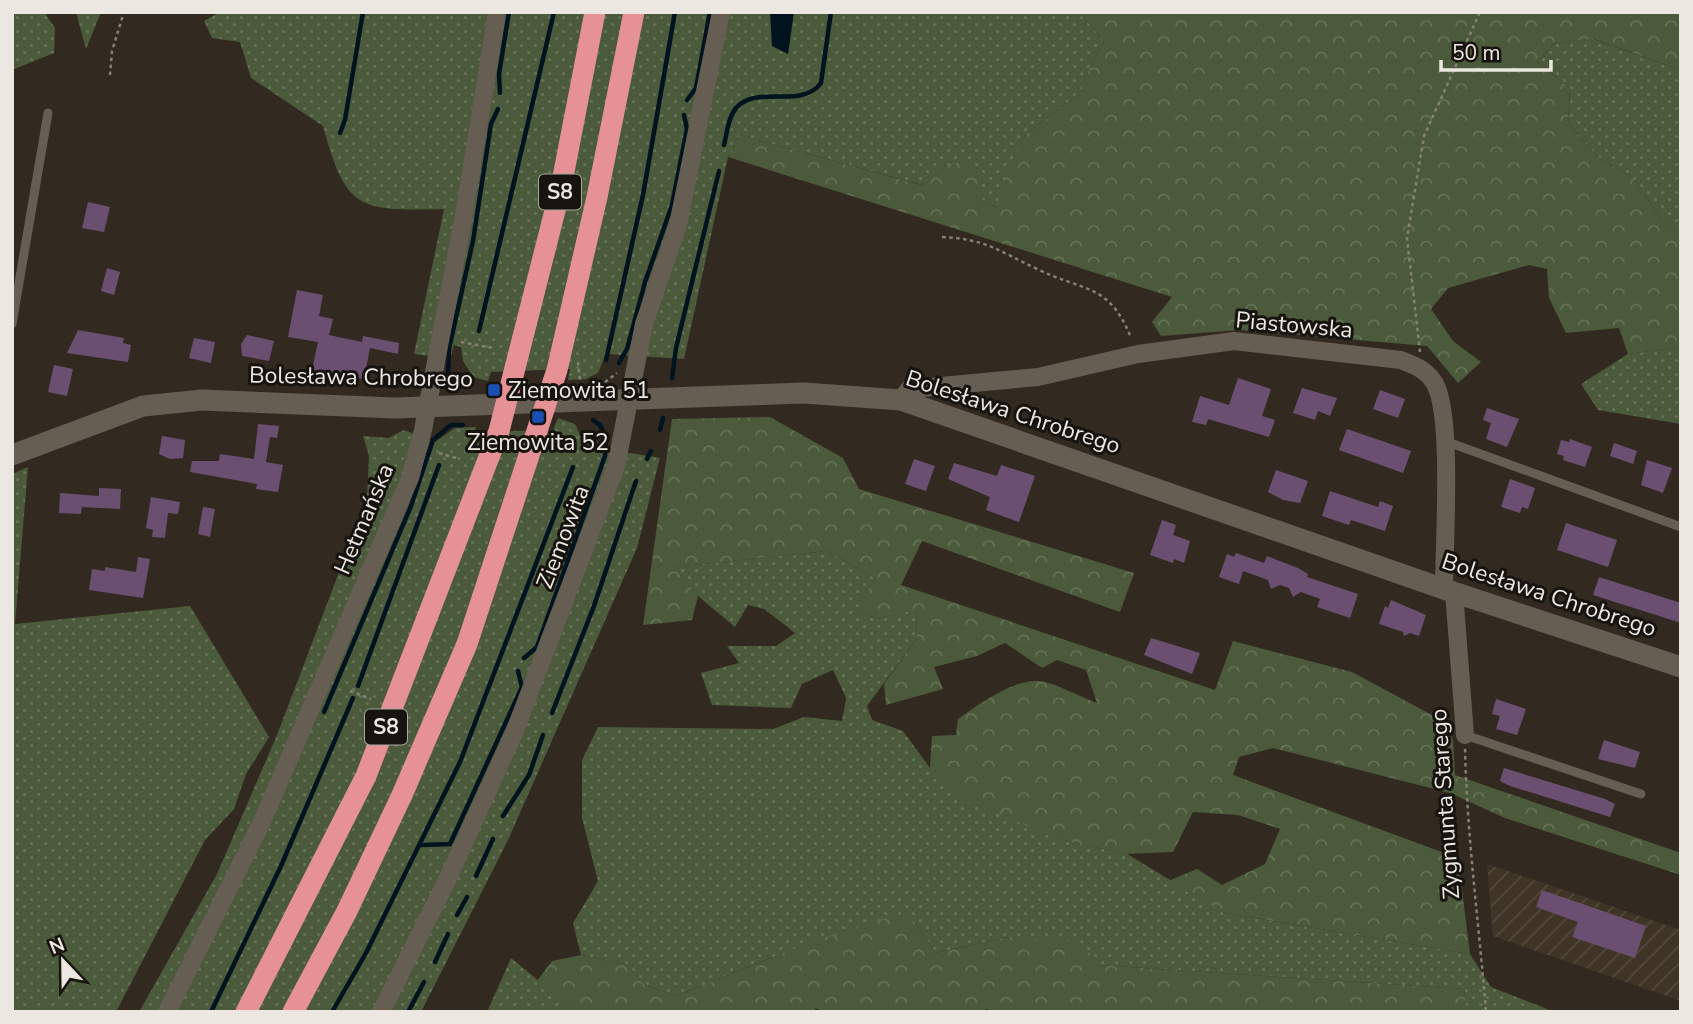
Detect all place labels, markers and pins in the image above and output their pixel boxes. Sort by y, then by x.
place label: Ziemowita 51 [508,375,650,406]
marker: Ziemowita 51 [486,382,502,398]
marker: Ziemowita 52 [530,409,546,425]
place label: Ziemowita 52 [467,427,609,458]

